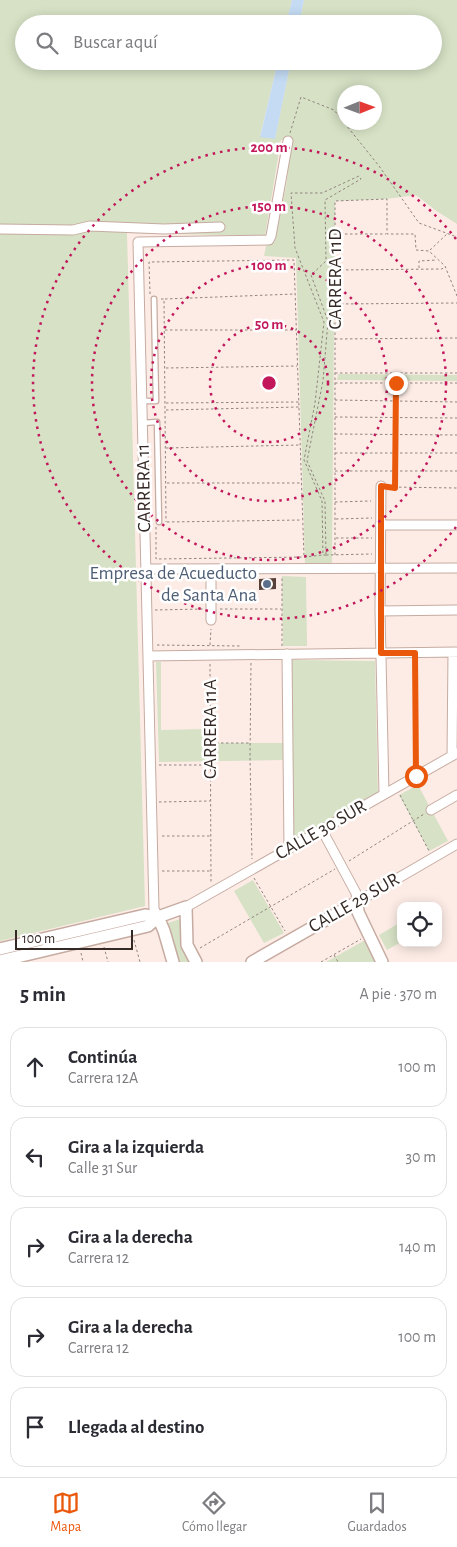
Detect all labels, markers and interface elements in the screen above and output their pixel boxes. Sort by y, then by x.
search box [15,15,442,70]
icon: search [33,29,61,57]
text: Buscar aquí [73,33,158,52]
north arrow [337,85,382,130]
text: 200 m [250,140,288,155]
text: 150 m [252,199,286,214]
street label: CARRERA 11D [326,228,345,330]
text: 100 m [251,258,287,273]
text: 50 m [255,317,283,332]
route end [385,372,408,395]
centre of rings [260,374,278,392]
street label: CARRERA 11 [134,443,154,533]
place label: Empresa de Acueducto de Santa Ana [89,564,257,605]
marker: Empresa de Acueducto de Santa Ana [261,578,273,590]
street label: CARRERA 11A [201,679,220,779]
route start [405,765,428,788]
street label: CALLE 30 SUR [272,796,370,864]
street label: CALLE 29 SUR [305,869,403,937]
map controls [397,902,442,947]
button: locate [397,902,442,947]
scale bar [15,927,132,950]
text: 100 m [22,932,55,946]
text: 5 min [20,984,66,1005]
text: A pie · 370 m [360,986,437,1002]
text: Continúa [68,1048,137,1067]
icon: ahead [21,1053,49,1081]
text: 100 m [398,1059,436,1075]
text: Carrera 12A [68,1070,138,1086]
text: Gira a la izquierda [68,1138,204,1157]
icon: left [21,1143,49,1171]
text: 30 m [406,1149,436,1165]
text: Calle 31 Sur [68,1160,137,1176]
text: Gira a la derecha [68,1228,193,1247]
icon: right [21,1233,49,1261]
text: 140 m [399,1239,436,1255]
text: Carrera 12 [68,1250,129,1266]
text: Gira a la derecha [68,1318,193,1337]
icon: right [21,1323,49,1351]
text: 100 m [398,1329,436,1345]
text: Carrera 12 [68,1340,129,1356]
icon: arrive [21,1413,49,1441]
text: Llegada al destino [68,1418,205,1437]
tab: Mapa [50,1489,81,1536]
tab: Cómo llegar [182,1489,247,1536]
tab: Guardados [348,1489,407,1536]

